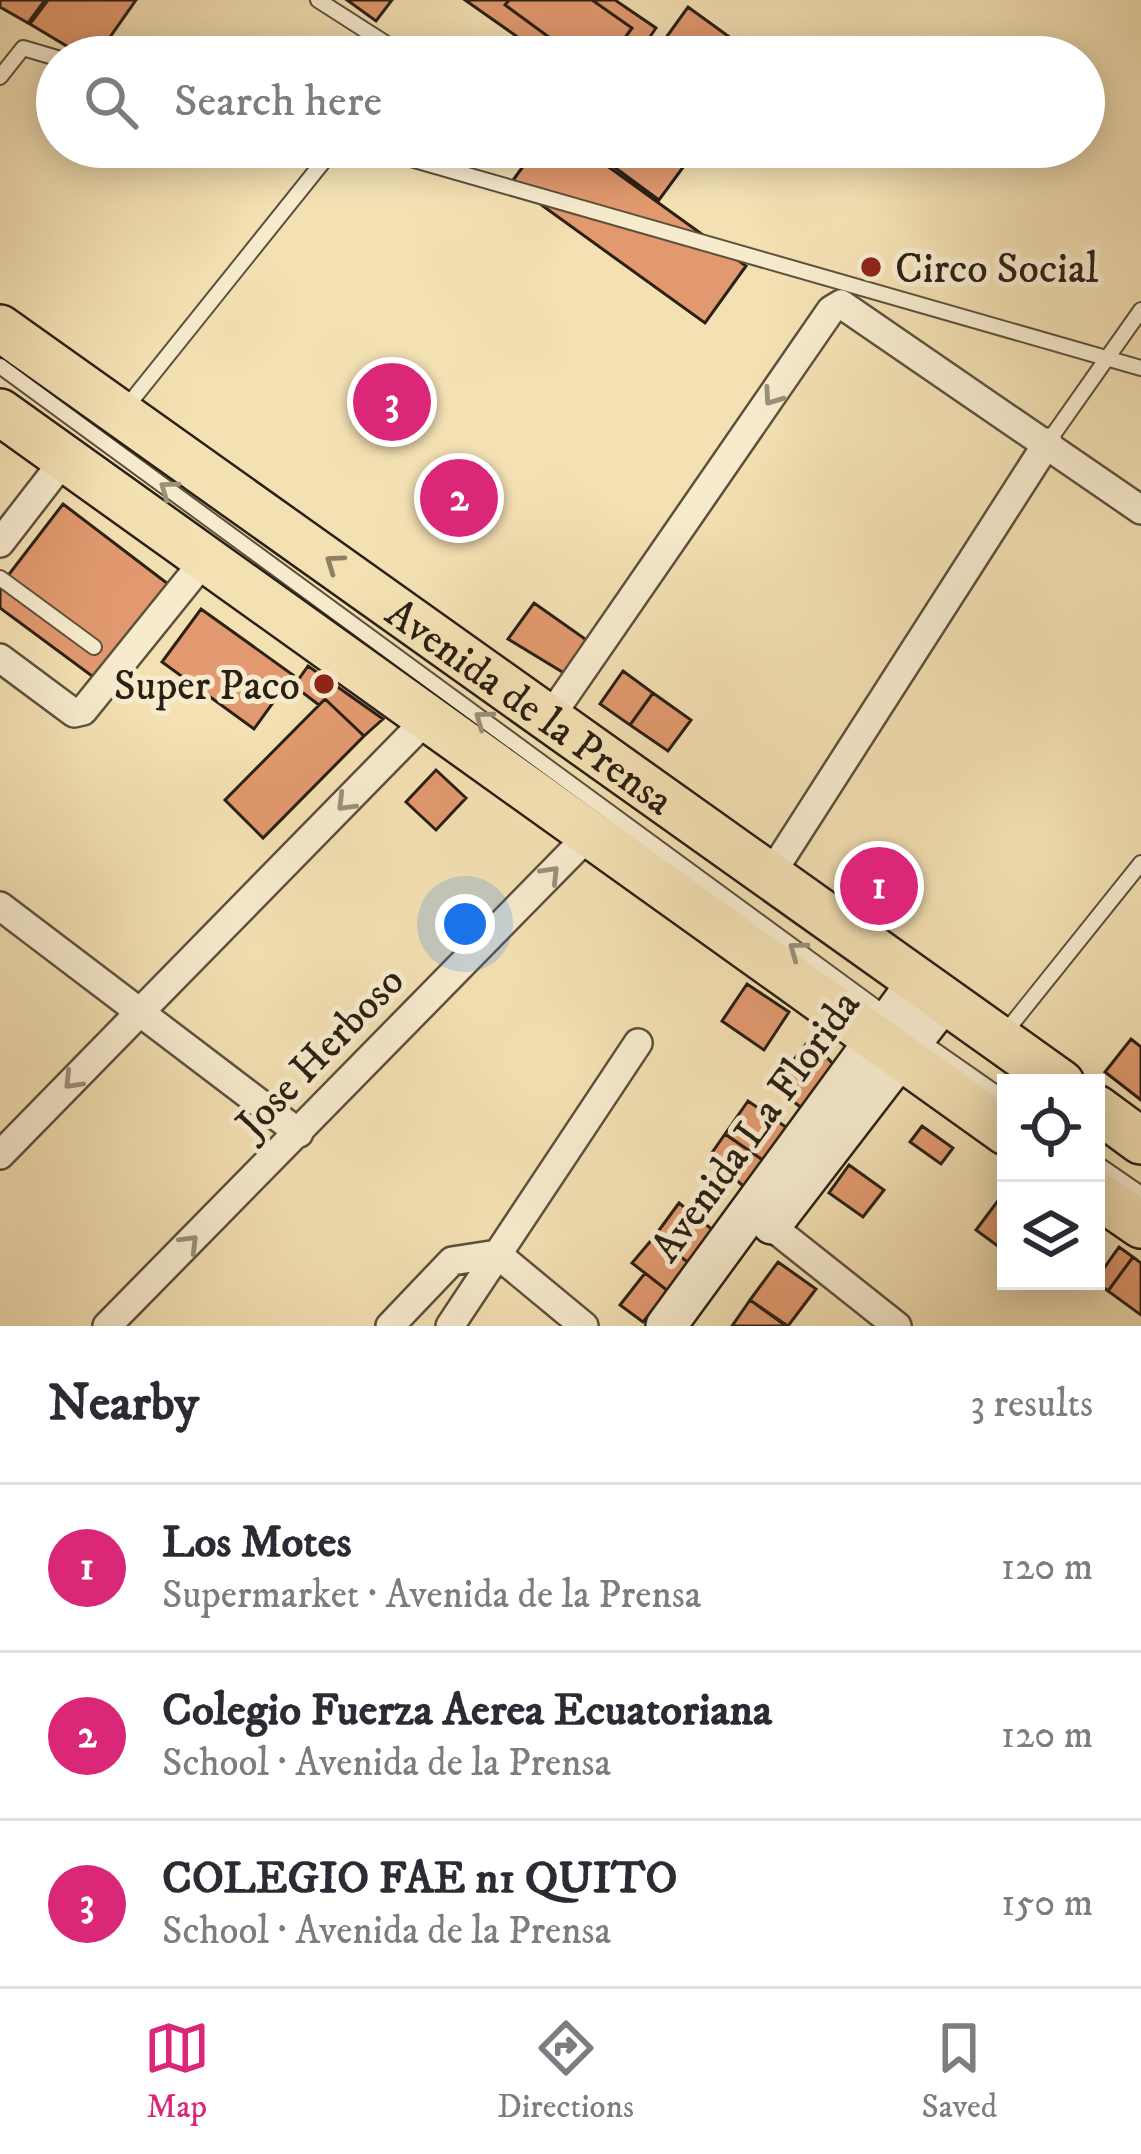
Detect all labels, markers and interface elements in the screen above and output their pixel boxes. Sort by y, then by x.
search box [36,36,1105,168]
icon: search [78,69,144,135]
text: Search here [174,74,382,130]
place label: Circo Social [895,244,1099,296]
marker: Circo Social [858,254,884,280]
pin: 3 [353,357,431,447]
one-way arrow [764,384,786,406]
pin: 2 [420,453,498,543]
one-way arrow [159,481,181,503]
one-way arrow [325,555,347,577]
street label: Avenida de la Prensa [375,588,683,828]
place label: Super Paco [114,661,300,713]
marker: Super Paco [311,671,337,697]
one-way arrow [475,712,496,734]
one-way arrow [338,789,360,811]
pin: 1 [840,841,918,931]
one-way arrow [536,866,558,888]
your location [435,894,495,954]
one-way arrow [788,942,810,964]
street label: Jose Herboso [224,956,416,1153]
street label: Avenida La Florida [640,981,873,1273]
one-way arrow [65,1067,87,1089]
map controls [997,1074,1105,1290]
button: locate [997,1074,1105,1182]
button: layers [997,1182,1105,1290]
one-way arrow [175,1235,197,1257]
text: Nearby [48,1372,199,1436]
text: 3 results [970,1380,1093,1429]
text: Los Motes [162,1515,351,1571]
text: 1 [80,1543,94,1592]
text: 120 m [1001,1543,1093,1592]
text: Supermarket · Avenida de la Prensa [162,1571,701,1620]
text: Colegio Fuerza Aerea Ecuatoriana [162,1683,772,1739]
text: 2 [77,1711,97,1760]
text: 120 m [1001,1711,1093,1760]
text: School · Avenida de la Prensa [162,1739,611,1788]
text: COLEGIO FAE n1 QUITO [162,1851,677,1907]
text: 3 [80,1879,94,1928]
text: 150 m [1001,1879,1093,1928]
text: School · Avenida de la Prensa [162,1907,611,1956]
tab: Map [144,2015,210,2128]
tab: Directions [497,2015,634,2128]
tab: Saved [921,2015,997,2128]

